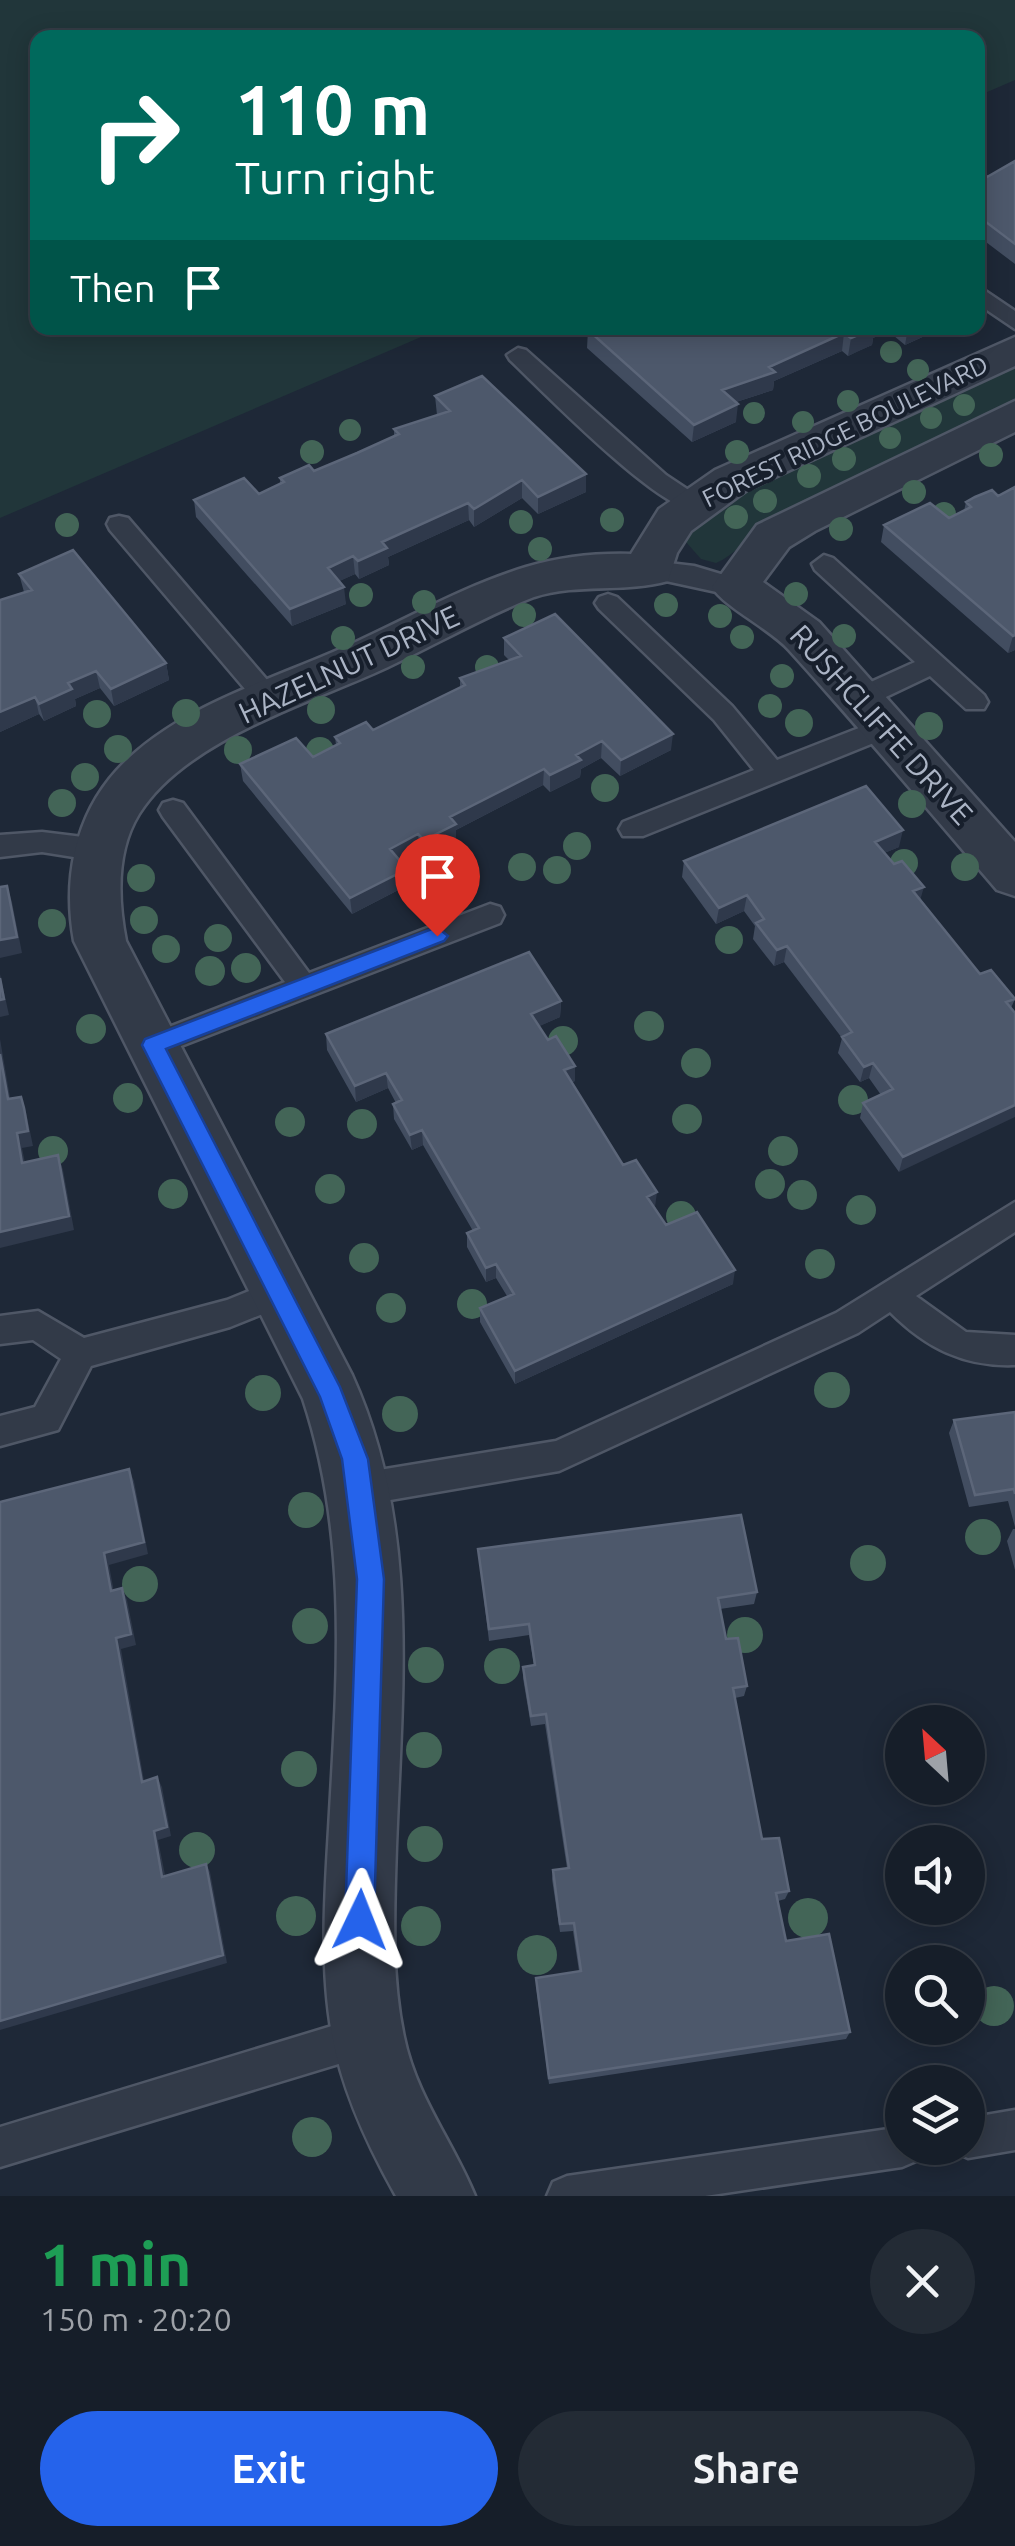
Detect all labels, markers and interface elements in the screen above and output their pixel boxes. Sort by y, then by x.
icon: right [70,70,200,200]
text: 110 m [235,70,430,148]
text: Turn right [235,152,435,203]
icon: arrive [176,260,231,315]
text: Then [70,267,156,309]
street label: FOREST RIDGE BOULEVARD [698,350,992,512]
street label: HAZELNUT DRIVE [233,598,464,730]
street label: RUSHCLIFFE DRIVE [784,618,980,831]
pin [395,834,480,937]
icon: arrive [410,849,465,904]
north arrow [885,1705,985,1805]
map controls [885,1705,985,2165]
button: sound [885,1825,985,1925]
position arrow [308,1868,412,1972]
button: search [885,1945,985,2045]
button: layers [885,2065,985,2165]
button: close [870,2229,975,2334]
text: 1 min [40,2230,192,2297]
text: 150 m · 20:20 [40,2301,232,2337]
button: Exit [40,2411,498,2526]
button: Share [518,2411,975,2526]

